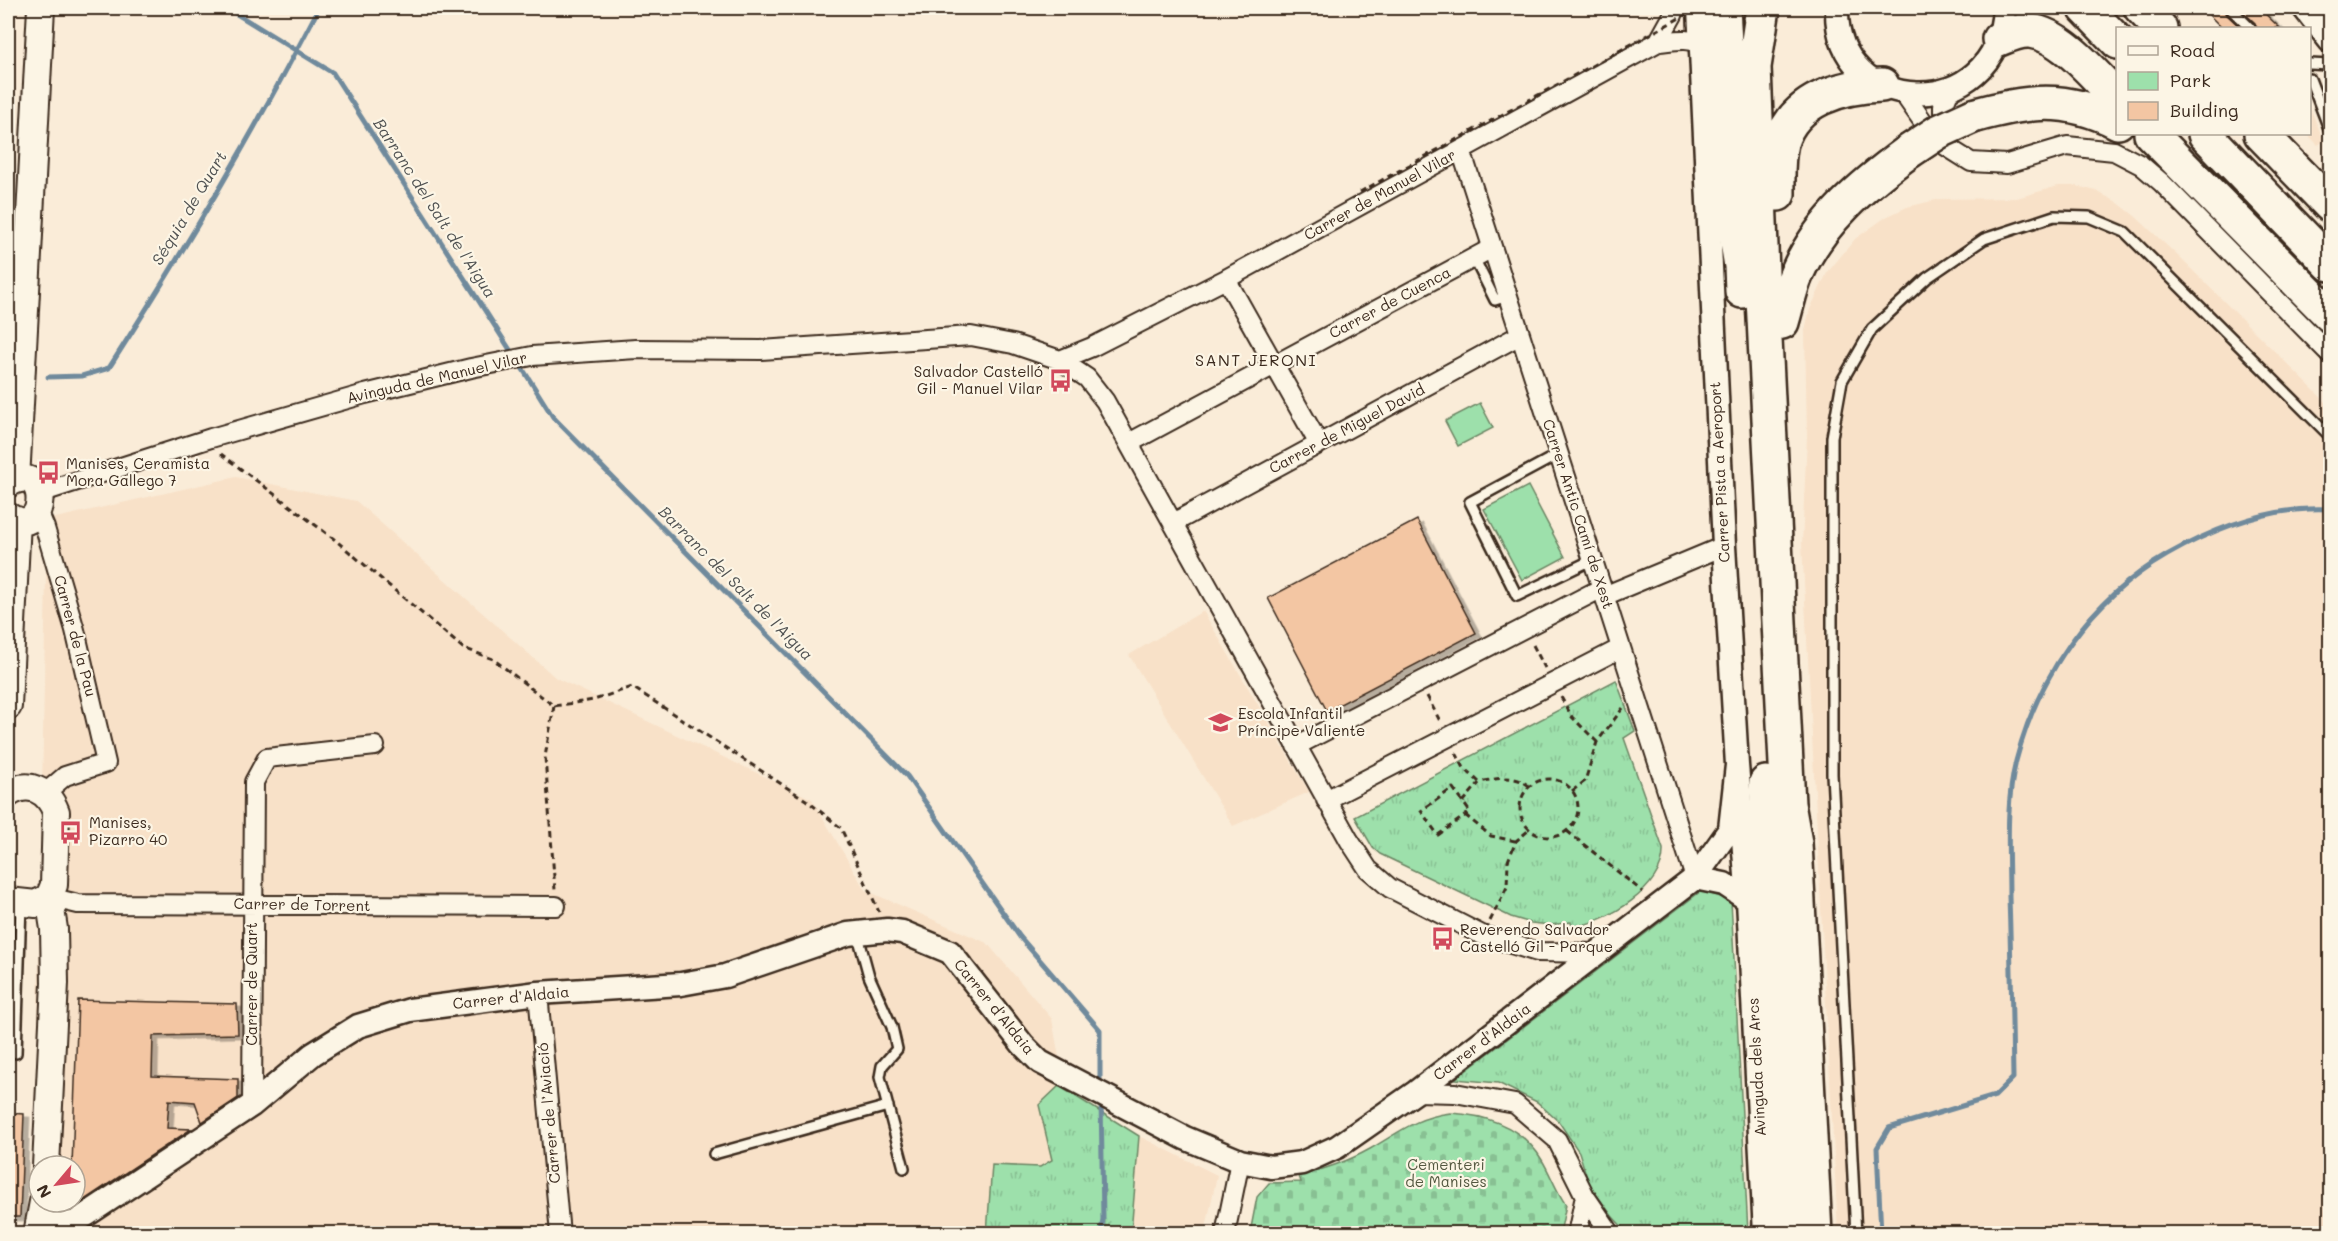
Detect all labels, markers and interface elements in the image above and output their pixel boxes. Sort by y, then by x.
legend [2116,27,2311,135]
text: Road [2170,38,2215,62]
text: Park [2170,68,2211,92]
text: Building [2170,98,2238,122]
water label: Barranc del Salt de l'Aigua [369,114,502,302]
street label: Carrer de Manuel Vilar [1300,144,1459,244]
water label: Séquia de Quart [146,147,231,269]
street label: Carrer de Cuenca [1325,262,1454,343]
street label: Avinguda de Manuel Vilar [345,347,529,408]
district label: SANT JERONI [1195,349,1317,370]
place label: Salvador Castelló Gil - Manuel Vilar [914,361,1043,398]
bus stop icon: Salvador Castelló Gil - Manuel Vilar [1048,368,1074,394]
street label: Carrer de Miguel David [1265,379,1428,478]
street label: Carrer Pista a Aeroport [1704,381,1734,563]
street label: Carrer Antic Camí de Xest [1539,416,1619,611]
place label: Manises, Ceramista Mora Gallego 7 [66,453,210,490]
bus stop icon: Manises, Ceramista Mora Gallego 7 [35,460,61,486]
water label: Barranc del Salt de l'Aigua [655,501,818,664]
street label: Carrer de la Pau [50,573,102,699]
place label: Escola Infantil Príncipe Valiente [1238,703,1365,740]
school or university icon: Escola Infantil Príncipe Valiente [1207,710,1233,736]
place label: Manises, Pizarro 40 [89,812,167,849]
bus stop icon: Manises, Pizarro 40 [58,819,84,845]
street label: Carrer de Torrent [233,893,371,915]
place label: Reverendo Salvador Castelló Gil - Parque [1460,919,1613,956]
street label: Carrer de Quart [241,922,261,1046]
bus stop icon: Reverendo Salvador Castelló Gil - Parque [1429,926,1455,952]
street label: Carrer d’Aldaia [950,954,1039,1058]
street label: Carrer d’Aldaia [452,981,570,1013]
street label: Avinguda dels Arcs [1742,997,1770,1137]
street label: Carrer d’Aldaia [1429,998,1534,1084]
street label: Carrer de l’Aviació [532,1042,564,1184]
north arrow [27,1154,87,1214]
park label: Cementeri de Manises [1405,1154,1487,1191]
text: N [31,1181,56,1202]

